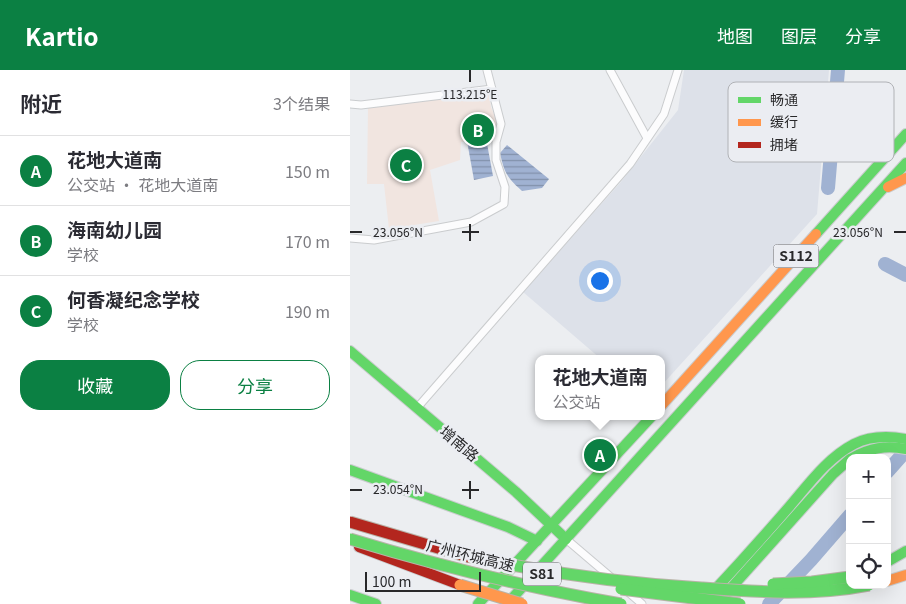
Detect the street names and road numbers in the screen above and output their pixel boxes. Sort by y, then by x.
road number: S112 [774,245,818,268]
street label: 增南路 [436,420,484,465]
street label: 广州环城高速 [424,533,517,576]
road number: S81 [523,562,561,586]

